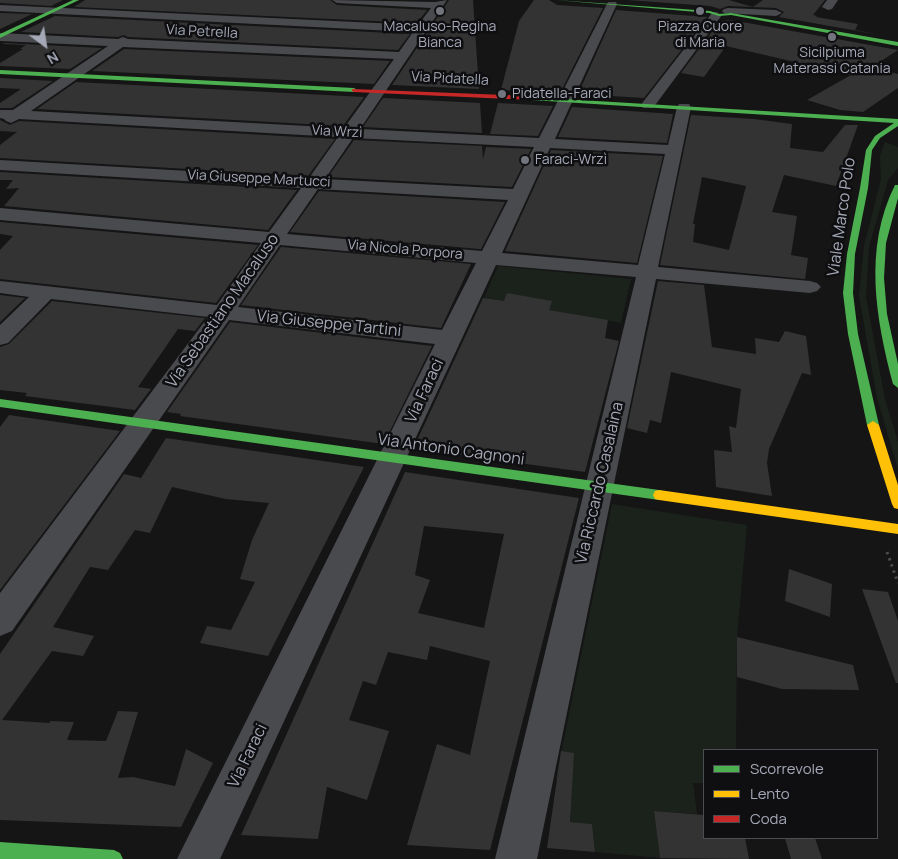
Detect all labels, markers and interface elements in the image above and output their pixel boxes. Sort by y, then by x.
marker: Macaluso-Regina Bianca [434,5,446,17]
marker: Piazza Cuore di Maria [694,5,706,17]
place label: Macaluso-Regina Bianca [384,19,496,52]
place label: Piazza Cuore di Maria [658,19,742,52]
north arrow [20,20,70,70]
street label: Via Petrella [166,22,238,42]
marker: Sicilpiuma Materassi Catania [826,31,838,43]
place label: Sicilpiuma Materassi Catania [774,45,890,78]
text: N [44,48,62,69]
street label: Via Pidatella [411,69,489,89]
place label: Pidatella-Faraci [512,86,611,102]
marker: Pidatella-Faraci [496,88,508,100]
street label: Via Wrzì [311,122,363,142]
place label: Faraci-Wrzì [535,152,607,168]
marker: Faraci-Wrzì [519,154,531,166]
street label: Viale Marco Polo [824,156,860,278]
street label: Via Giuseppe Martucci [187,167,331,191]
street label: Via Sebastiano Macaluso [163,230,283,392]
street label: Via Nicola Porpora [347,237,463,263]
street label: Via Giuseppe Tartini [256,307,402,341]
street label: Via Faraci [402,356,448,426]
street label: Via Riccardo Casalaina [572,400,628,566]
street label: Via Antonio Cagnoni [376,430,526,470]
street label: Via Faraci [224,721,272,791]
legend [703,749,878,839]
text: Scorrevole [750,758,824,779]
text: Lento [750,783,790,804]
text: Coda [750,808,787,829]

